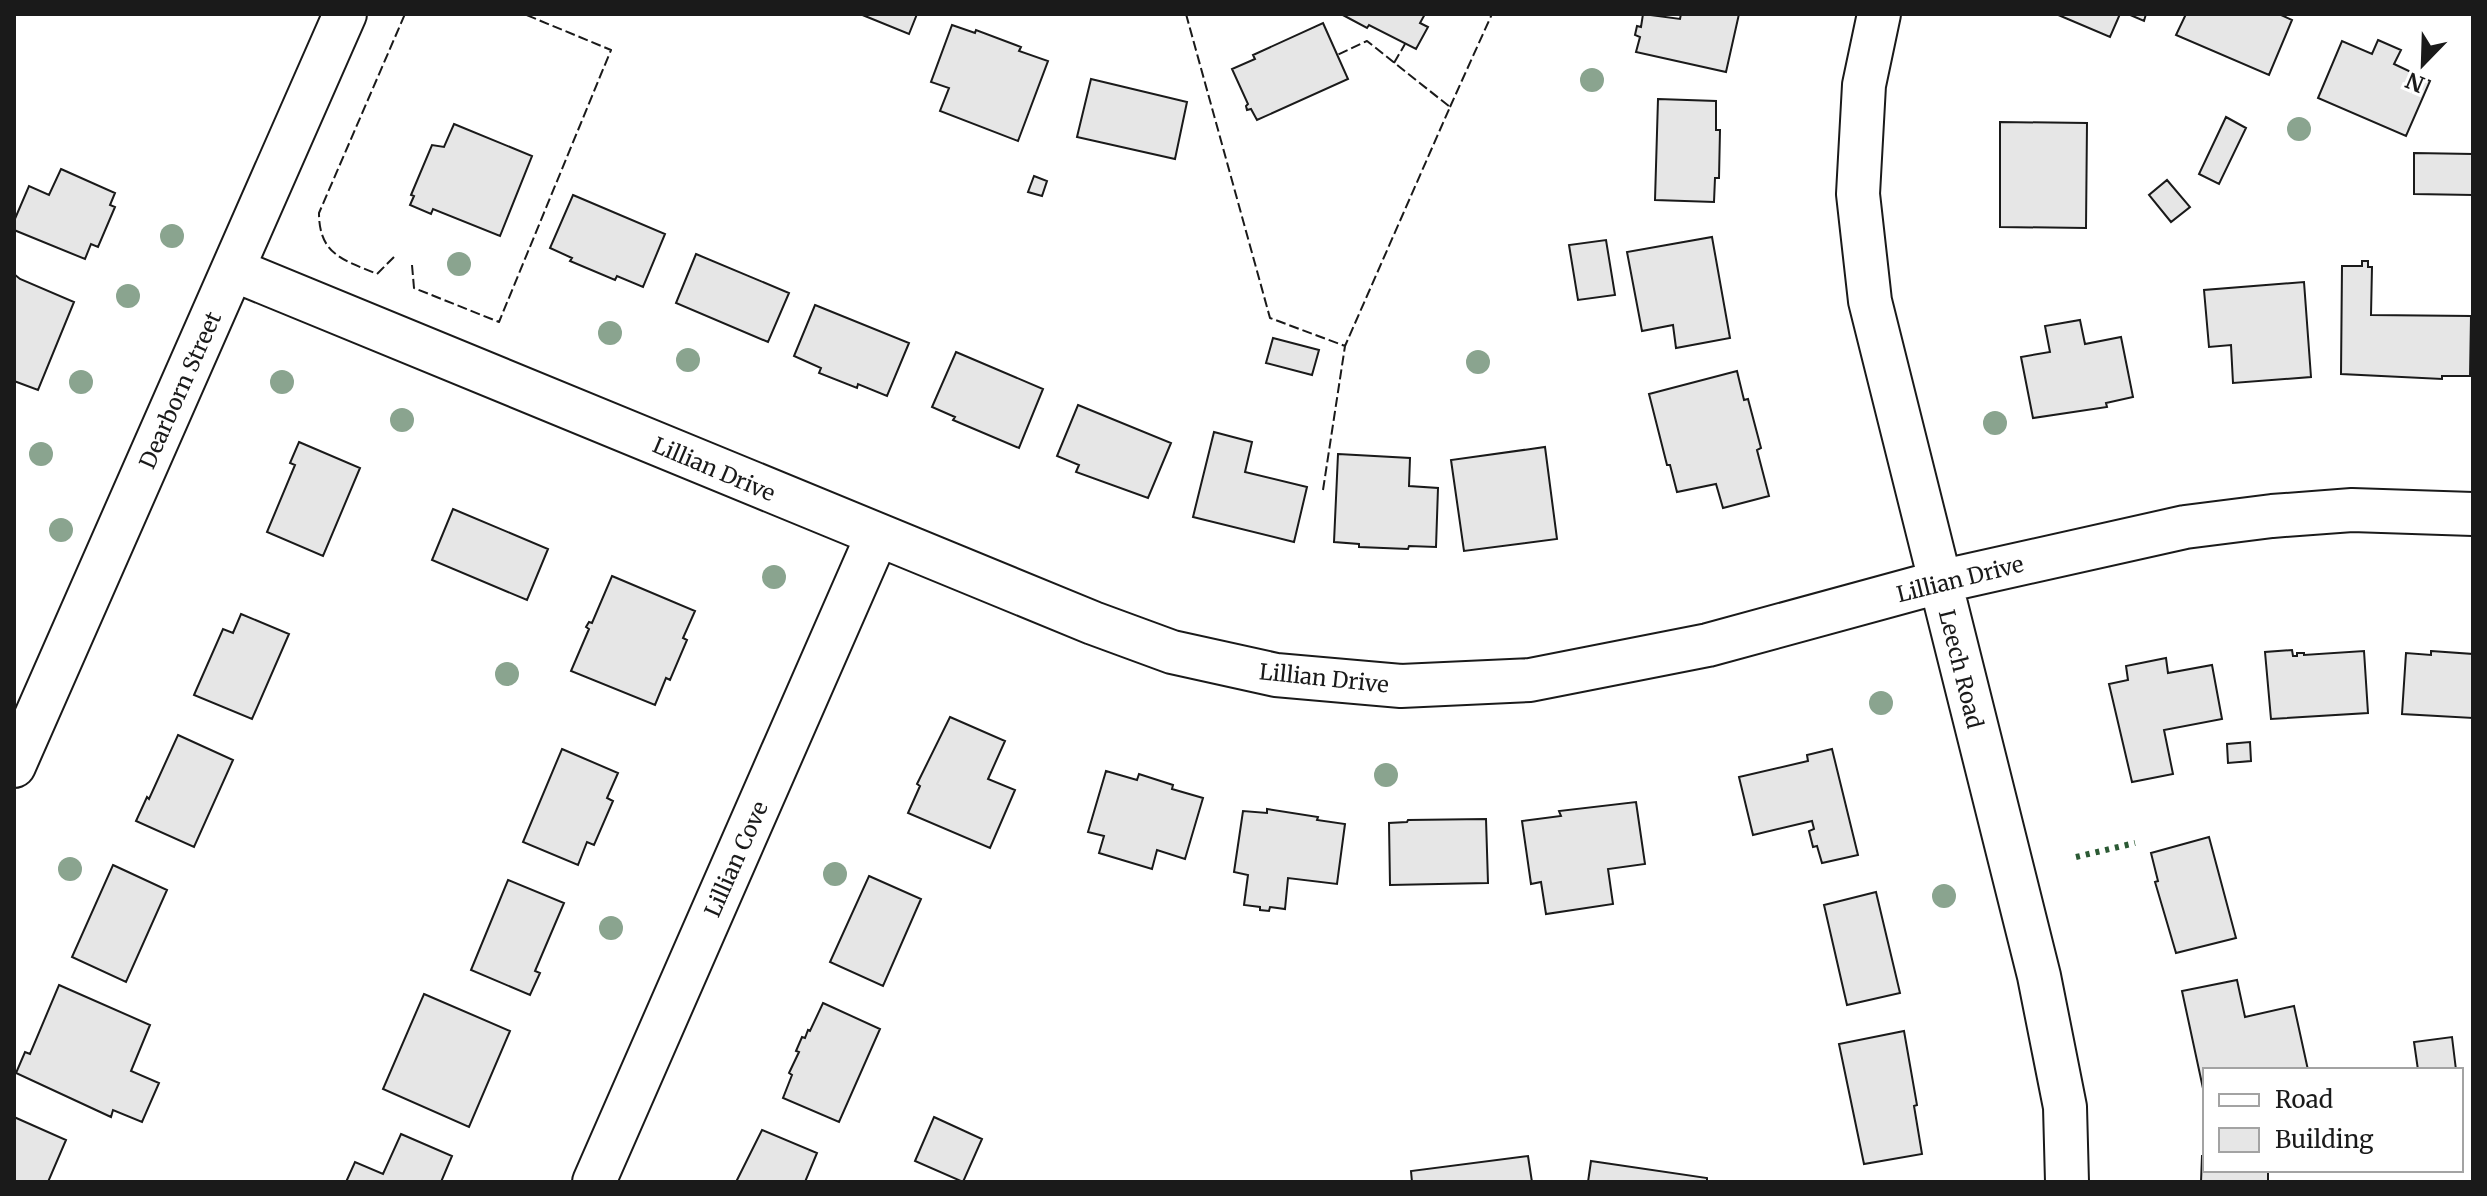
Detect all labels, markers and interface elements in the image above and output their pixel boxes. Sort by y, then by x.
north arrow [2383,24,2463,104]
text: N [2401,66,2429,99]
street label: Dearborn Street [133,307,227,473]
street label: Lillian Drive [649,431,779,507]
street label: Lillian Drive [1894,550,2026,608]
street label: Leech Road [1933,607,1989,731]
street label: Lillian Drive [1258,657,1390,699]
street label: Lillian Cove [698,797,774,921]
legend [2203,1068,2463,1172]
text: Road [2275,1084,2333,1115]
text: Building [2275,1124,2374,1155]

